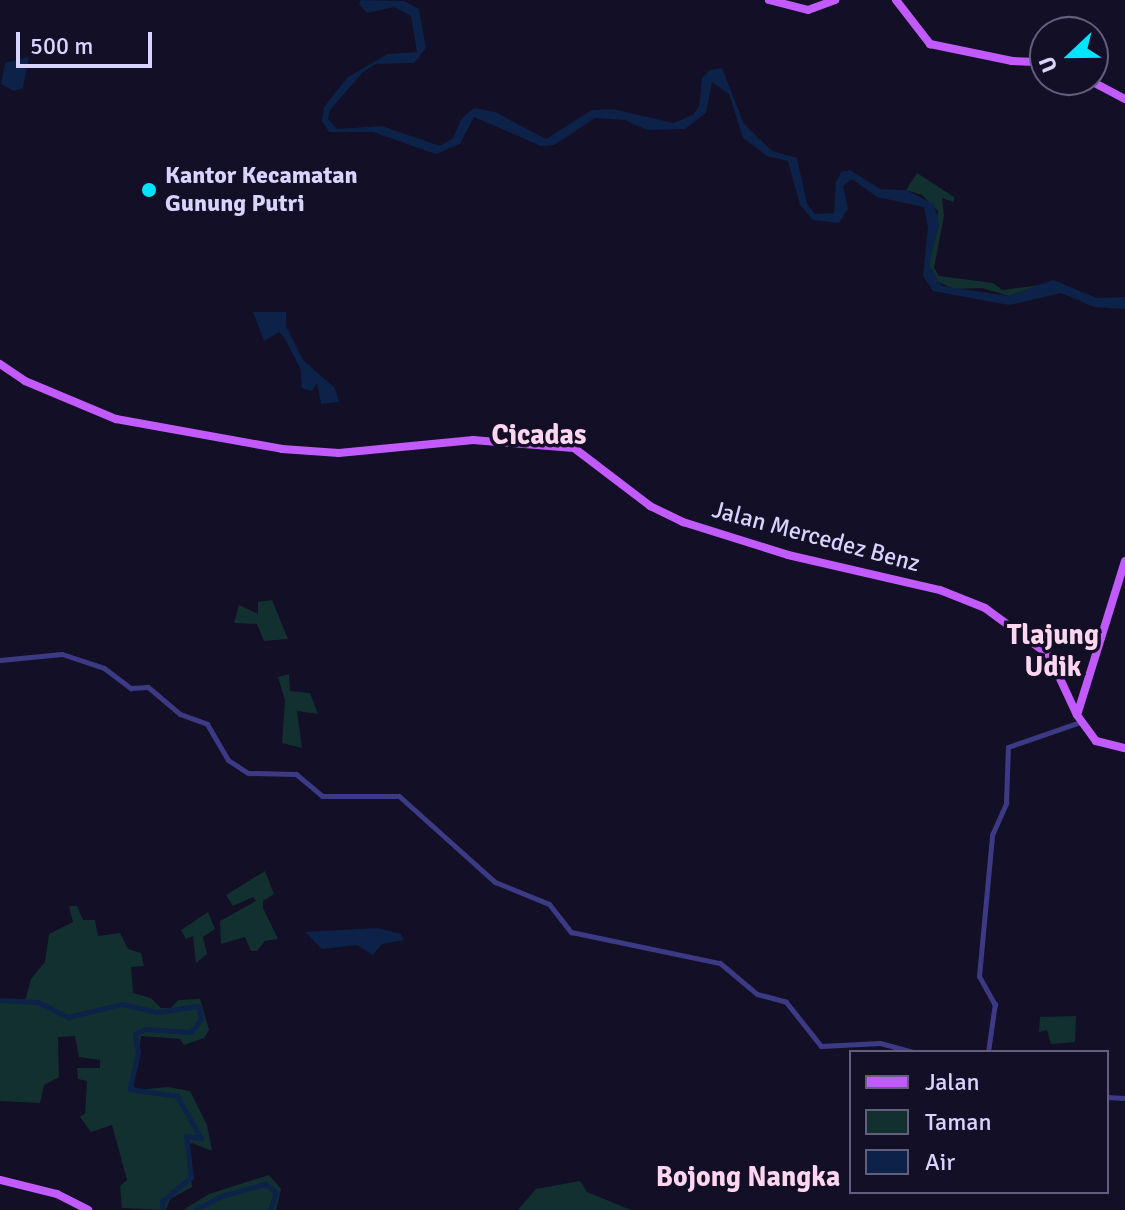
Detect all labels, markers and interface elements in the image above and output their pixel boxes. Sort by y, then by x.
scale bar [20,16,156,66]
north arrow [1029,16,1109,96]
text: 500 m [30,31,93,61]
text: U [1033,53,1063,76]
place label: Kantor Kecamatan Gunung Putri [165,162,358,218]
marker: Kantor Kecamatan Gunung Putri [140,181,158,199]
district label: Cicadas [492,418,586,452]
street label: Jalan Mercedez Benz [709,495,923,579]
district label: Tlajung Udik [1007,618,1099,684]
legend [849,1050,1109,1194]
text: Jalan [925,1067,980,1097]
text: Taman [925,1107,992,1137]
text: Air [925,1147,955,1177]
district label: Bojong Nangka [656,1160,840,1194]

